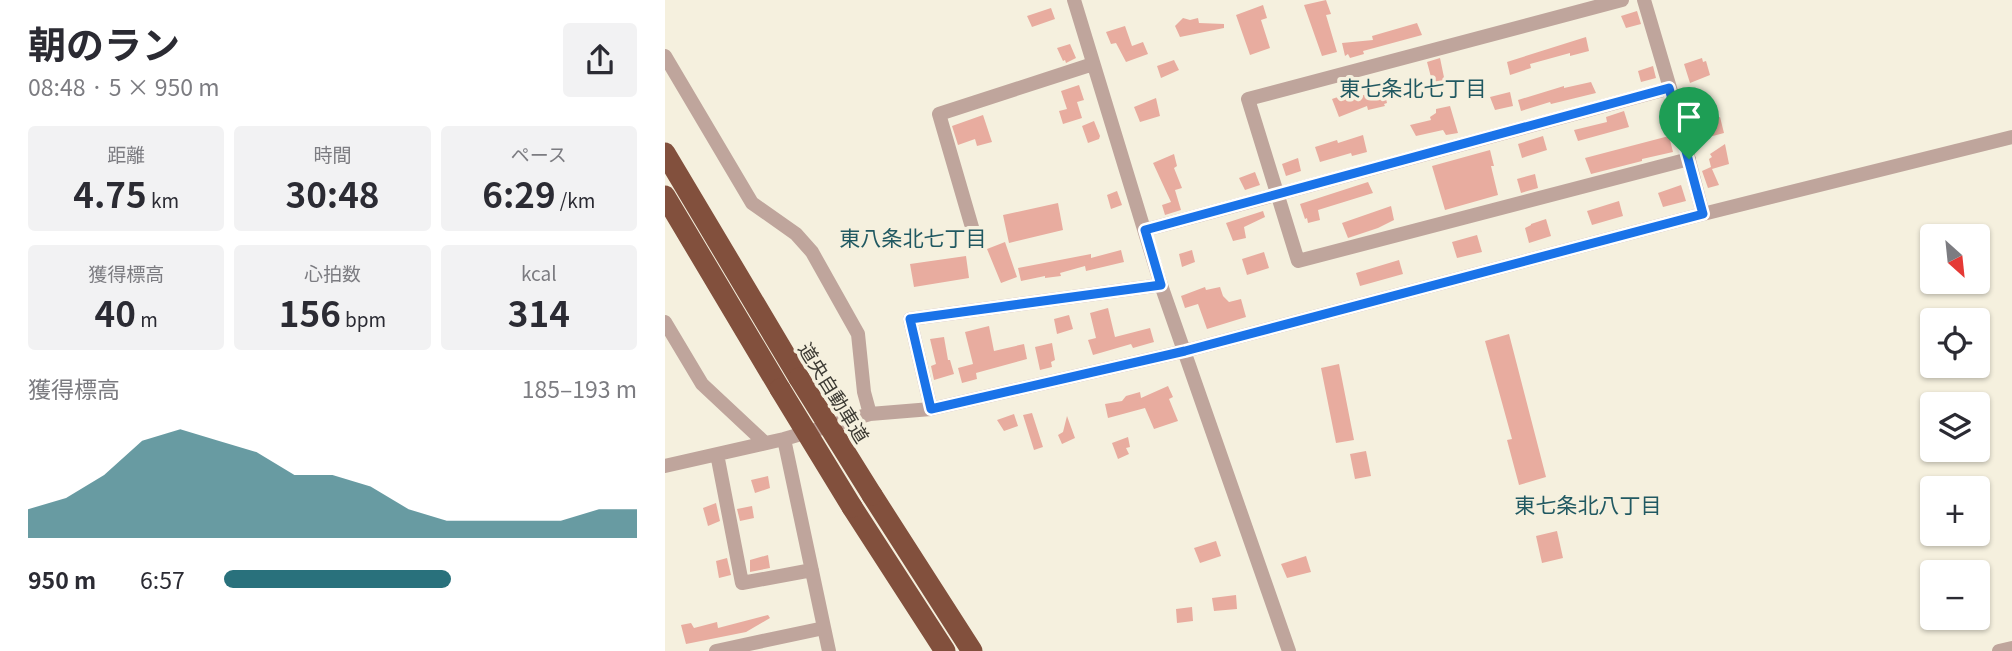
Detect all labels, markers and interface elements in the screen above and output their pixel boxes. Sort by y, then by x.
text: 朝のラン [28,15,180,70]
button: share [563,23,637,97]
text: 08:48 · 5 × 950 m [28,69,219,103]
district label: 東七条北七丁目 [1340,72,1487,102]
pin [1659,87,1719,159]
icon: arrive [1670,98,1708,136]
text: 距離 [107,140,145,167]
text: 時間 [313,140,352,167]
text: ペース [511,140,567,167]
text: 4.75 [73,167,147,218]
text: 30:48 [286,167,379,218]
text: 6:29 [482,167,556,218]
text: km [147,186,179,213]
text: /km [556,186,595,213]
district label: 東八条北七丁目 [840,222,987,252]
north arrow [1920,224,1990,294]
map controls [1920,224,1990,630]
text: 獲得標高 [88,259,164,286]
text: 心拍数 [304,259,361,286]
text: kcal [521,259,557,286]
text: 40 [95,286,136,337]
text: 156 [279,286,341,337]
text: 314 [508,286,570,337]
text: m [136,305,158,332]
text: bpm [341,305,386,332]
button: locate [1920,308,1990,378]
street label: 道央自動車道 [793,337,877,447]
text: 獲得標高 [28,371,120,405]
text: 185–193 m [522,371,637,405]
button: layers [1920,392,1990,462]
button: + [1920,476,1990,546]
district label: 東七条北八丁目 [1515,489,1662,519]
button: − [1920,560,1990,630]
text: 950 m [28,562,96,596]
text: 6:57 [140,562,185,596]

